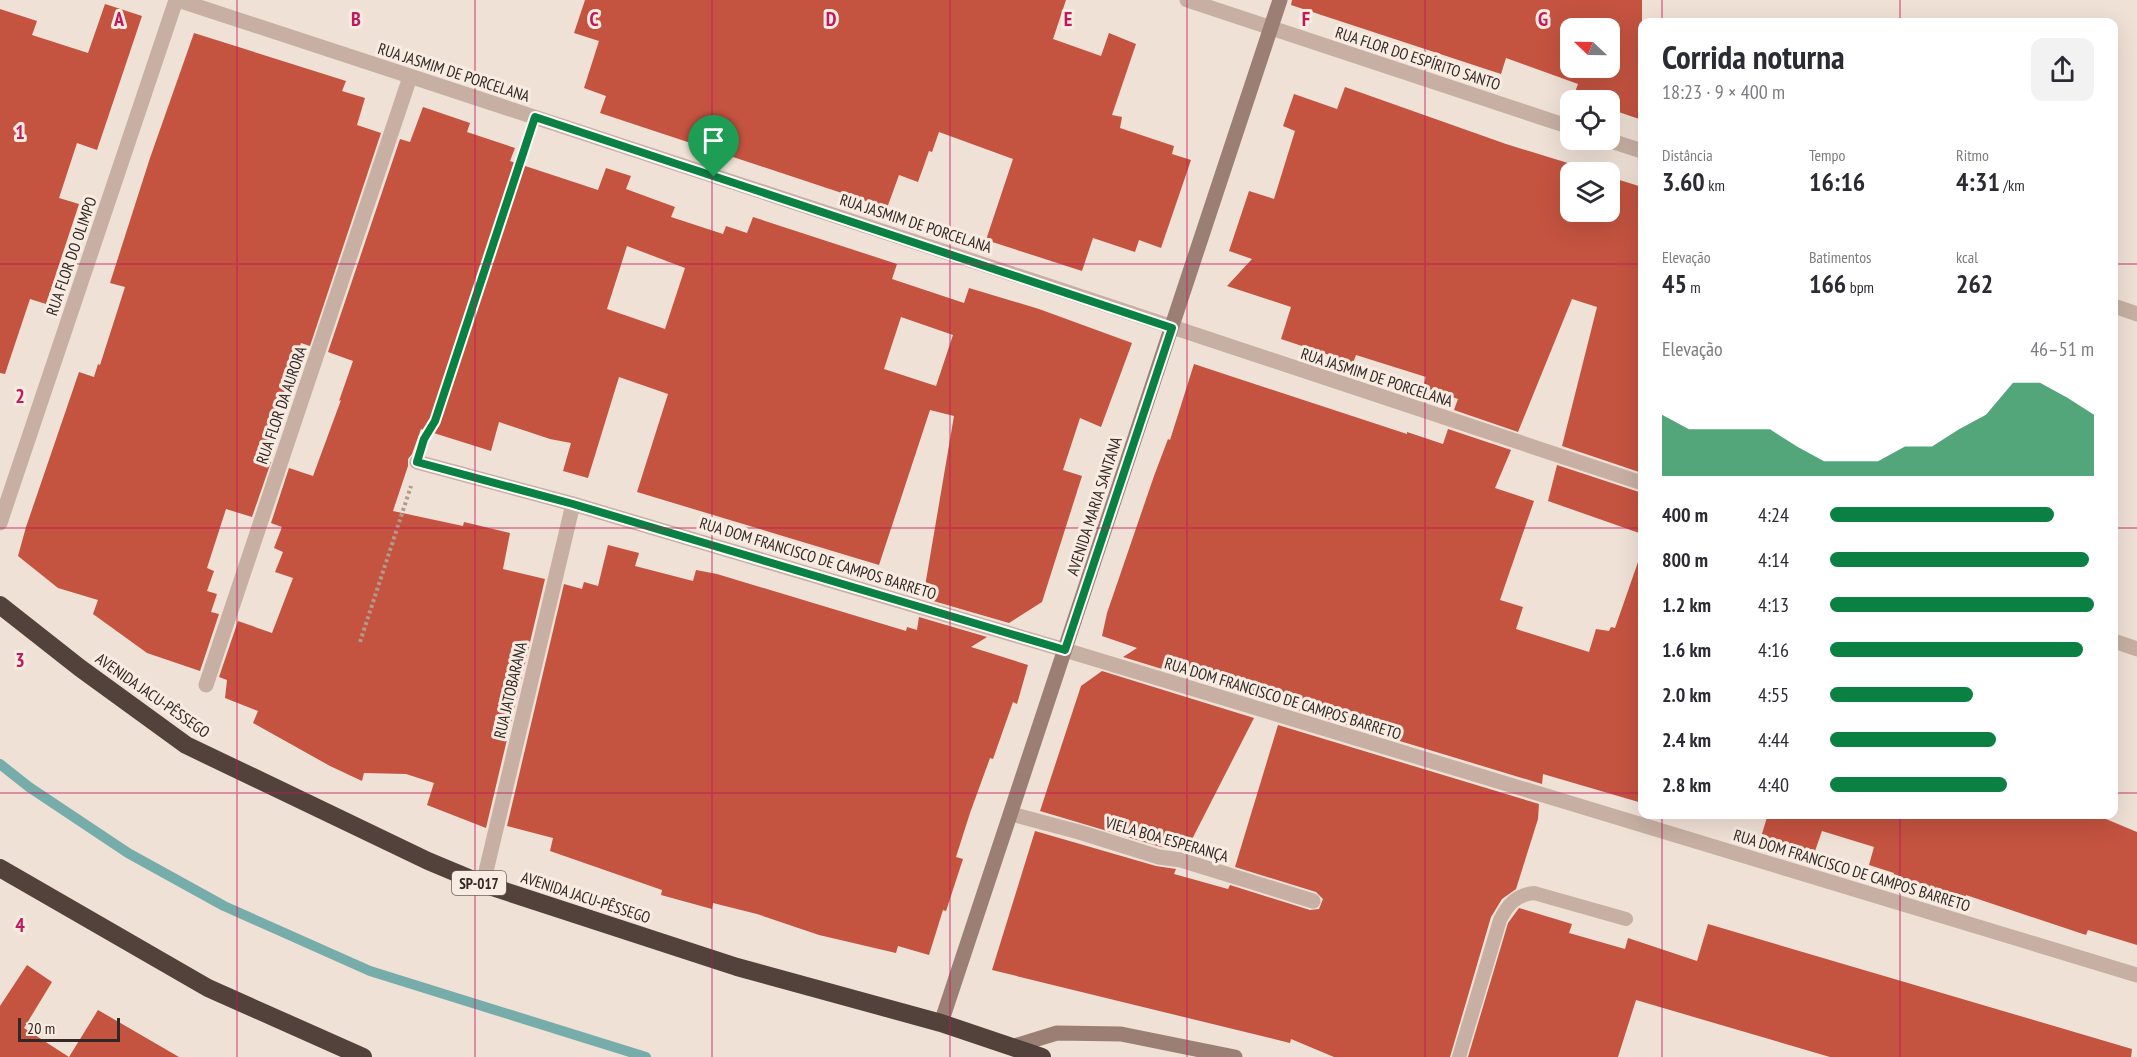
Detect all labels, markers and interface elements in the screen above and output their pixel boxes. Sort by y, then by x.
text: A [113,6,125,32]
text: B [351,6,361,32]
text: C [589,6,599,32]
text: D [826,6,837,32]
text: E [1064,6,1072,32]
text: F [1302,6,1310,32]
text: G [1538,6,1548,32]
north arrow [1560,18,1620,78]
map controls [1560,18,1620,222]
street label: RUA FLOR DO ESPÍRITO SANTO [1333,22,1503,94]
text: Corrida noturna [1662,35,1845,78]
street label: RUA JASMIM DE PORCELANA [376,38,533,106]
button: share [2031,38,2094,101]
text: 18:23 · 9 × 400 m [1662,79,1785,105]
button: locate [1560,90,1620,150]
pin [688,115,739,177]
text: 1 [15,119,25,145]
icon: arrive [697,124,730,157]
text: Distância [1662,145,1713,165]
text: Tempo [1809,145,1845,165]
text: Ritmo [1956,145,1989,165]
button: layers [1560,162,1620,222]
text: 3.60 [1662,165,1705,198]
text: 16:16 [1809,165,1865,198]
text: 4:31 [1956,165,2000,198]
text: km [1705,175,1725,195]
text: /km [2000,175,2025,195]
street label: RUA JASMIM DE PORCELANA [838,189,995,257]
street label: RUA FLOR DO OLIMPO [41,194,101,318]
text: Elevação [1662,247,1711,267]
text: Batimentos [1809,247,1871,267]
text: kcal [1956,247,1978,267]
text: 45 [1662,267,1687,300]
text: 166 [1809,267,1846,300]
text: 262 [1956,267,1993,300]
text: m [1687,277,1701,297]
text: bpm [1846,277,1874,297]
text: Elevação [1662,336,1723,362]
text: 46–51 m [2030,336,2094,362]
street label: RUA FLOR DA AURORA [251,343,311,467]
street label: RUA JASMIM DE PORCELANA [1299,343,1456,411]
text: 2 [15,383,25,409]
street label: AVENIDA MARIA SANTANA [1062,434,1126,578]
text: 400 m [1662,502,1708,528]
text: 4:24 [1758,502,1789,528]
street label: RUA DOM FRANCISCO DE CAMPOS BARRETO [697,512,939,604]
text: 800 m [1662,547,1708,573]
text: 4:14 [1758,547,1789,573]
text: 1.2 km [1662,592,1711,618]
text: 4:13 [1758,592,1789,618]
text: 1.6 km [1662,637,1711,663]
text: 4:16 [1758,637,1789,663]
street label: RUA JATOBARANA [489,639,531,740]
text: 3 [15,647,25,673]
street label: AVENIDA JACU-PÊSSEGO [92,648,214,742]
street label: RUA DOM FRANCISCO DE CAMPOS BARRETO [1162,652,1404,744]
text: 2.0 km [1662,682,1711,708]
text: 4:55 [1758,682,1789,708]
text: 2.4 km [1662,727,1711,753]
text: 4:44 [1758,727,1789,753]
text: 2.8 km [1662,772,1711,798]
text: 4:40 [1758,772,1789,798]
street label: VIELA BOA ESPERANÇA [1102,812,1231,866]
street label: RUA DOM FRANCISCO DE CAMPOS BARRETO [1731,824,1973,916]
street label: AVENIDA JACU-PÊSSEGO [519,867,653,927]
road number: SP-017 [452,871,506,895]
text: 4 [15,912,25,938]
scale bar [18,1015,120,1042]
text: 20 m [27,1018,55,1038]

